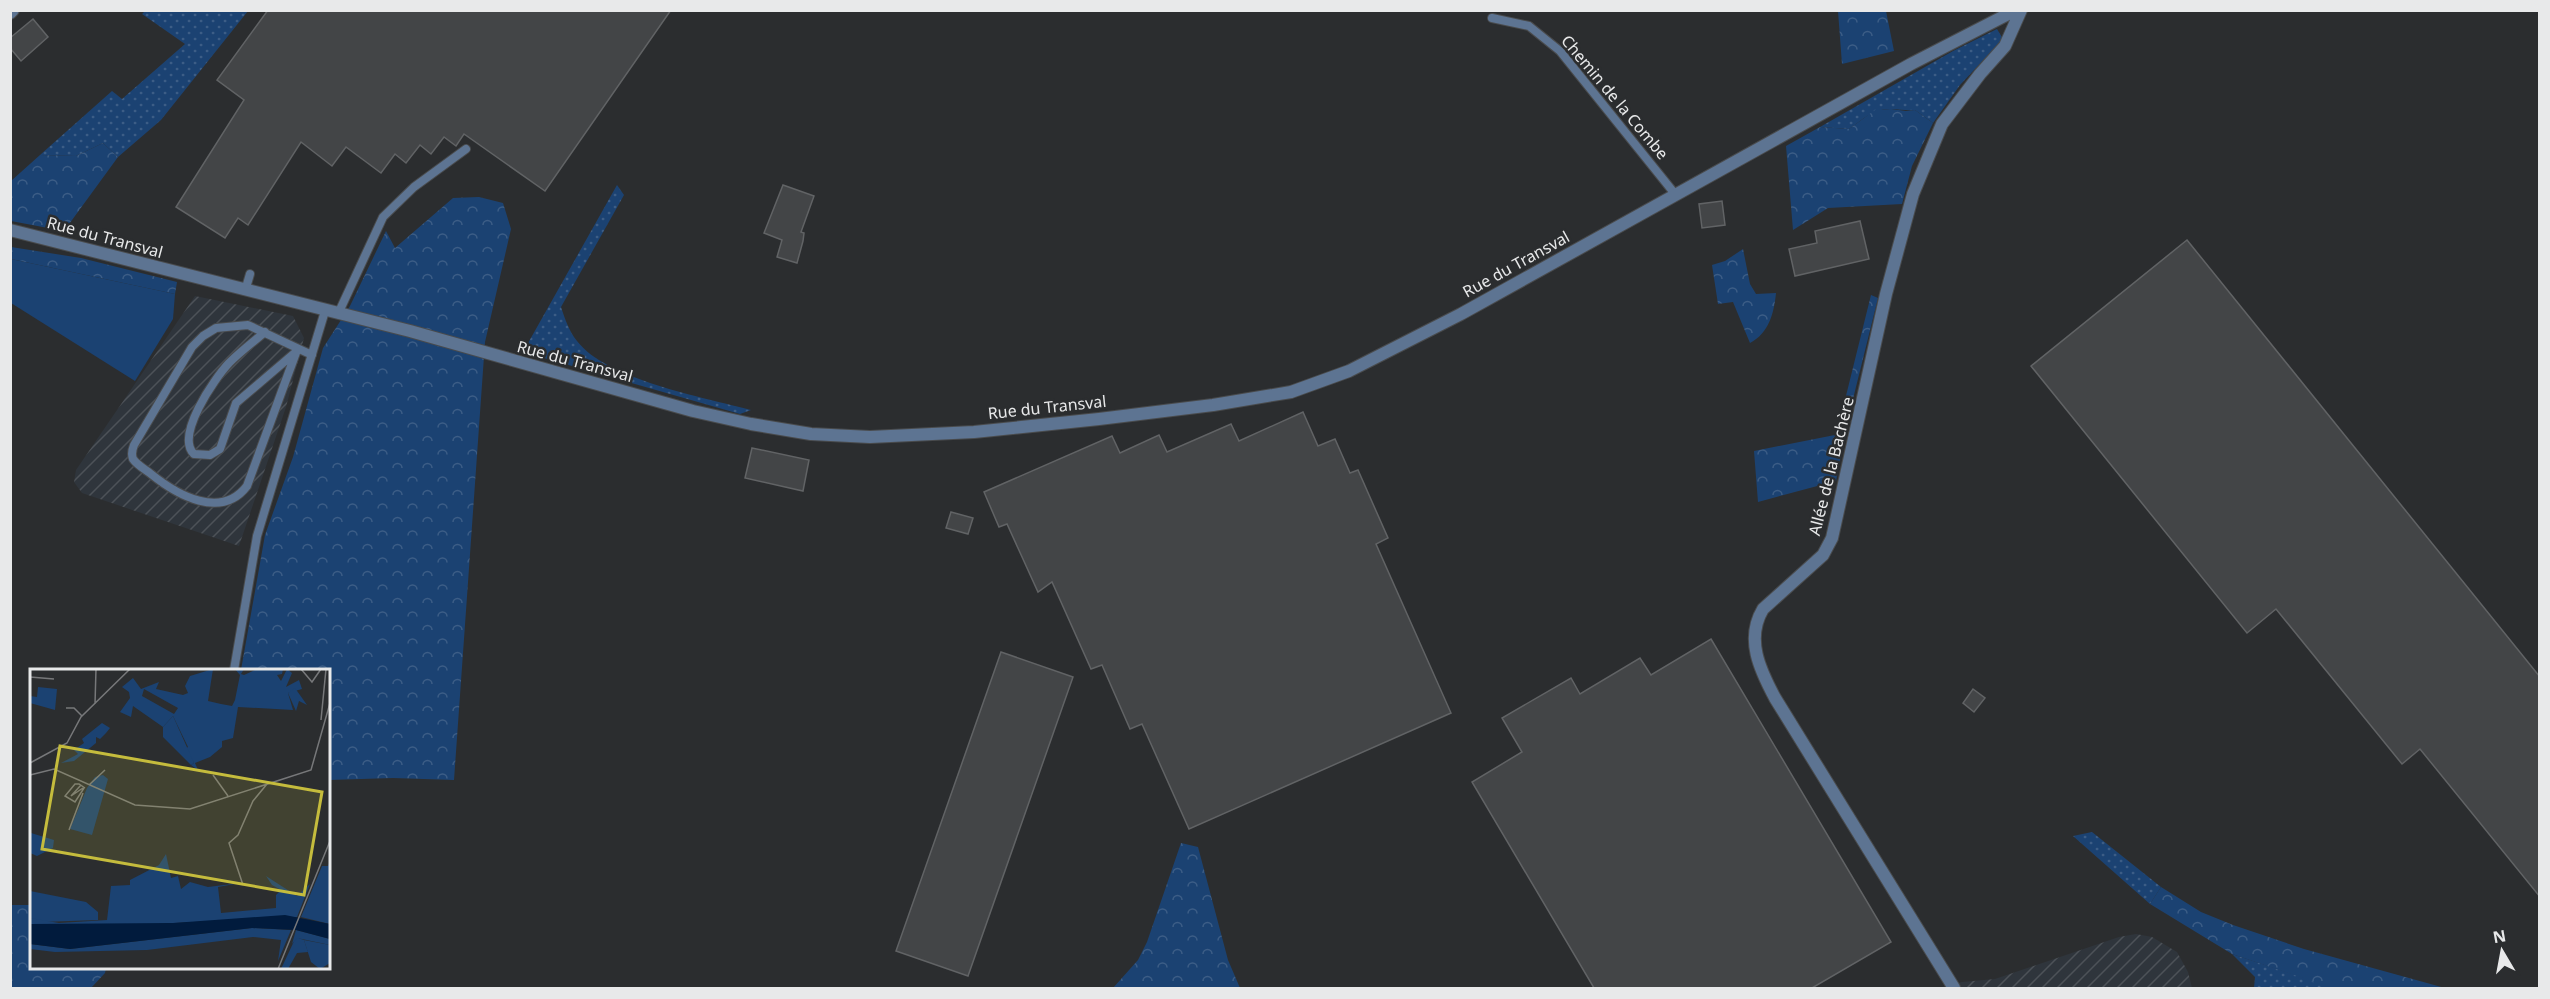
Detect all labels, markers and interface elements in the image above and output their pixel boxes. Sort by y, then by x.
street label: Chemin de la Combe [1556,30,1674,164]
street label: Rue du Transval [45,211,165,263]
street label: Rue du Transval [1459,226,1573,302]
street label: Rue du Transval [515,335,635,387]
street label: Rue du Transval [987,390,1107,424]
street label: Allée de la Bachère [1803,394,1859,538]
inset map [30,669,330,969]
north arrow [2472,921,2532,981]
text: N [2491,924,2508,948]

